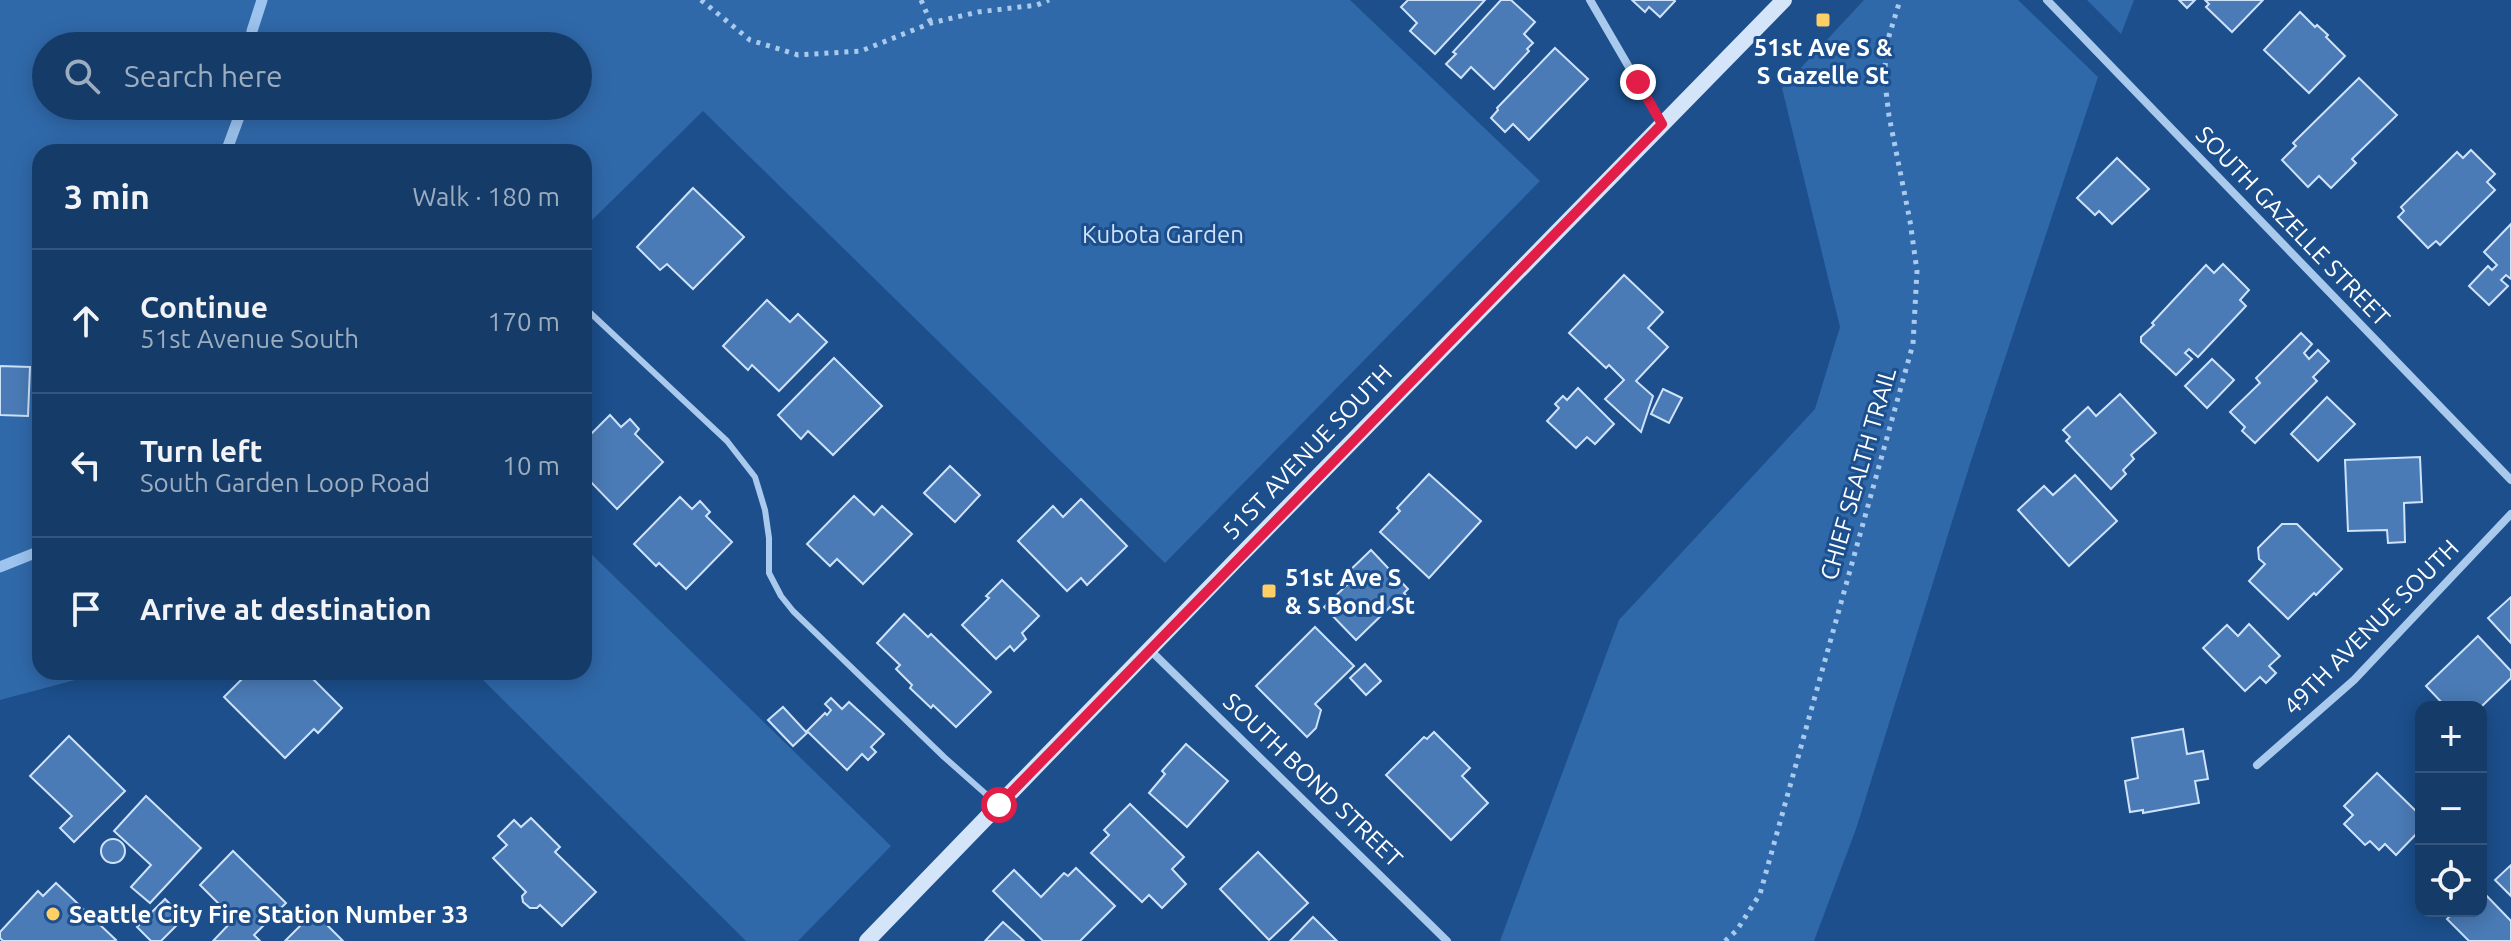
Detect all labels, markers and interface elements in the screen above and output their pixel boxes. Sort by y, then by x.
marker: 51st Ave S & S Gazelle St [1814,11,1832,29]
search box [32,32,592,120]
place label: 51st Ave S & S Gazelle St [1754,34,1893,89]
icon: search [60,54,104,98]
text: Search here [124,59,283,93]
route end [1620,64,1656,100]
street label: SOUTH GAZELLE STREET [2191,121,2395,331]
text: 3 min [64,177,150,215]
text: Walk · 180 m [412,182,560,211]
park label: Kubota Garden [1082,221,1244,248]
text: Continue [140,290,268,324]
icon: ahead [64,299,108,343]
text: 170 m [488,307,560,336]
text: 51st Avenue South [140,324,359,353]
street label: 51ST AVENUE SOUTH [1217,359,1397,545]
street label: CHIEF SEALTH TRAIL [1815,365,1901,583]
text: Turn left [140,434,262,468]
icon: left [64,443,108,487]
text: 10 m [502,451,560,480]
text: South Garden Loop Road [140,468,430,497]
street label: 49TH AVENUE SOUTH [2278,534,2464,720]
place label: 51st Ave S & S Bond St [1285,564,1415,619]
marker: 51st Ave S & S Bond St [1260,582,1278,600]
icon: arrive [64,587,108,631]
text: Arrive at destination [140,592,432,626]
street label: SOUTH BOND STREET [1218,688,1408,872]
map controls [2415,701,2487,917]
button: + [2415,701,2487,773]
button: − [2415,773,2487,845]
route start [981,787,1017,823]
button: locate [2415,845,2487,917]
place label: Seattle City Fire Station Number 33 [69,901,469,928]
marker: Seattle City Fire Station Number 33 [44,905,62,923]

